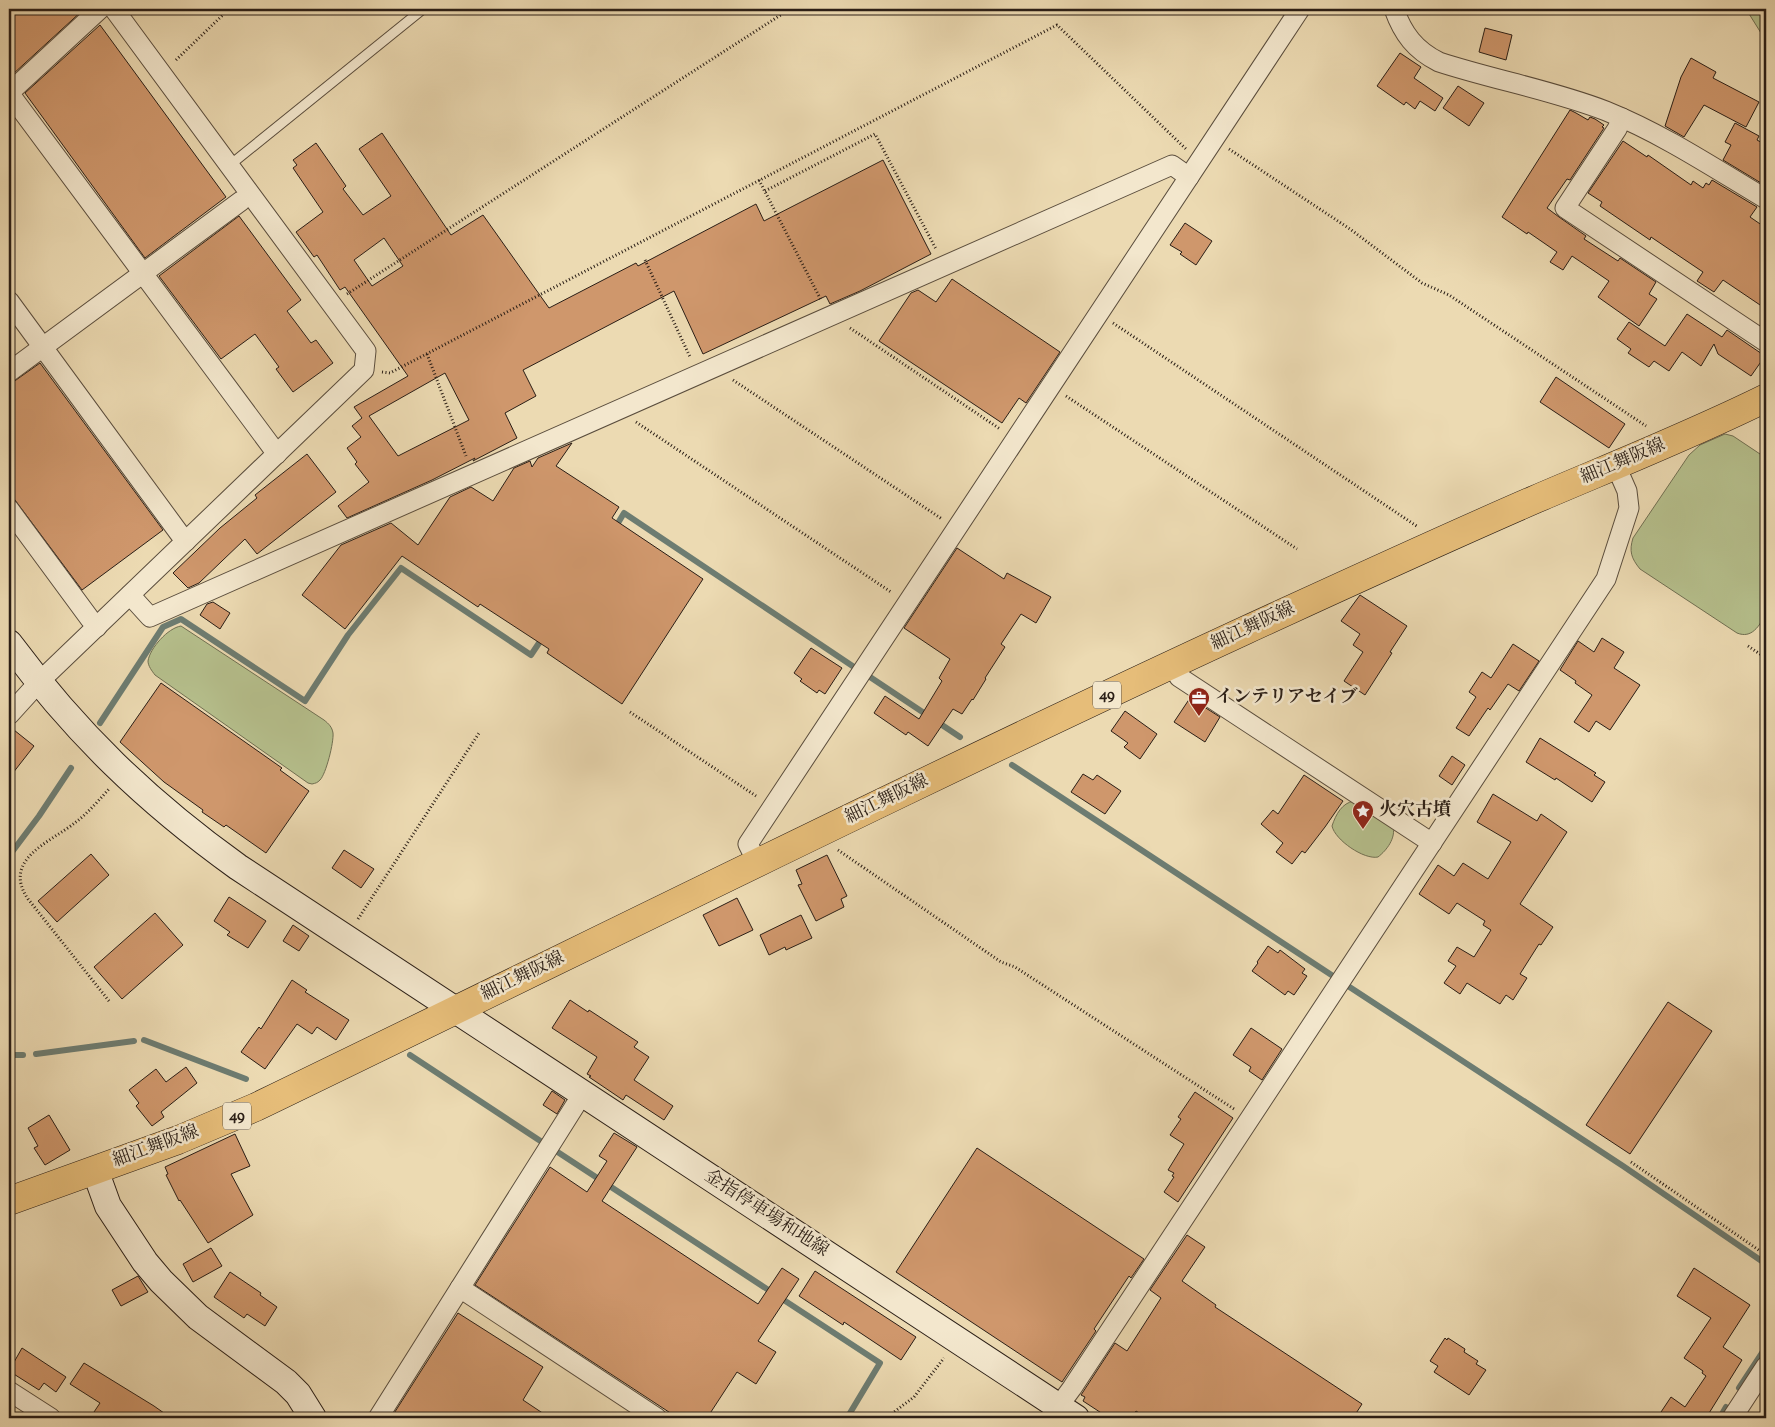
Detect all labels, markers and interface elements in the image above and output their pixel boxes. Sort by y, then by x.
street label: 細江舞阪線 [1576,432,1670,492]
street label: 細江舞阪線 [1207,596,1299,658]
road number: 49 [1093,682,1121,708]
place label: インテリアセイブ [1215,685,1358,711]
office icon: インテリアセイブ [1187,686,1211,717]
street label: 細江舞阪線 [841,769,933,831]
place label: 火穴古墳 [1379,798,1451,824]
place icon: 火穴古墳 [1351,799,1375,830]
street label: 細江舞阪線 [477,946,569,1008]
road number: 49 [223,1102,251,1130]
street label: 細江舞阪線 [109,1119,203,1175]
street label: 金指停車場和地線 [699,1164,833,1264]

